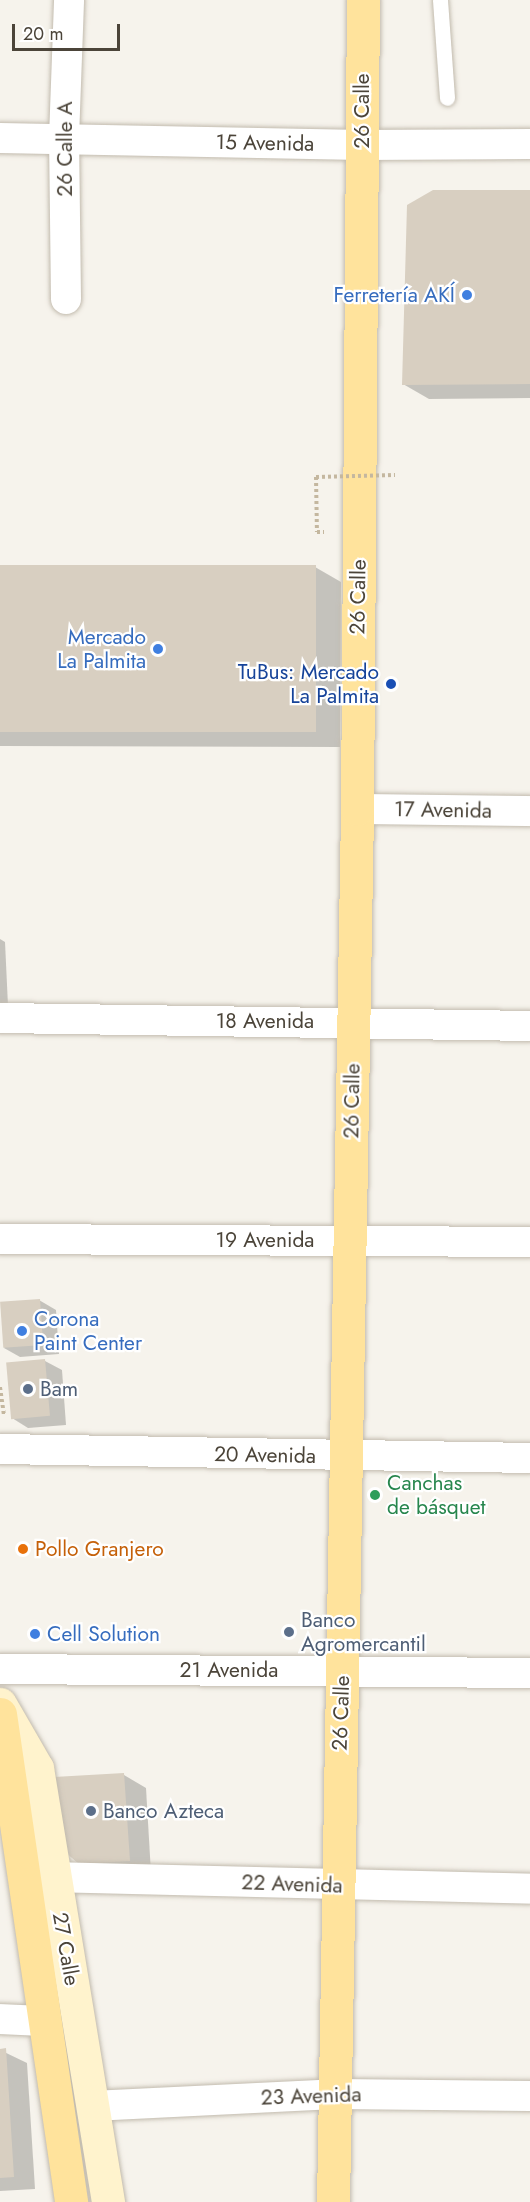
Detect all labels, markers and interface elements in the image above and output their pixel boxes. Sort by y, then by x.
scale bar [15,12,123,50]
text: 20 m [23,21,63,47]
street label: 26 Calle [349,73,375,149]
street label: 26 Calle A [52,101,78,197]
street label: 15 Avenida [215,130,315,156]
place label: Ferretería AKÍ [334,282,455,308]
marker: Ferretería AKÍ [460,288,474,302]
street label: 26 Calle [345,559,371,635]
place label: Mercado La Palmita [57,624,146,674]
marker: Mercado La Palmita [151,642,165,656]
place label: TuBus: Mercado La Palmita [238,659,379,709]
marker: TuBus: Mercado La Palmita [384,677,398,691]
street label: 17 Avenida [394,797,492,823]
street label: 18 Avenida [216,1008,314,1034]
street label: 26 Calle [339,1063,365,1139]
street label: 19 Avenida [216,1227,314,1253]
place label: Corona Paint Center [34,1306,142,1356]
marker: Corona Paint Center [15,1324,29,1338]
place label: Bam [40,1376,78,1402]
marker: Bam [21,1382,35,1396]
street label: 20 Avenida [214,1442,316,1468]
place label: Canchas de básquet [387,1470,486,1520]
marker: Canchas de básquet [368,1488,382,1502]
place label: Pollo Granjero [35,1536,164,1562]
marker: Pollo Granjero [16,1542,30,1556]
place label: Banco Agromercantil [301,1607,426,1657]
place label: Cell Solution [47,1621,160,1647]
marker: Banco Agromercantil [282,1625,296,1639]
marker: Cell Solution [28,1627,42,1641]
street label: 21 Avenida [180,1657,278,1683]
street label: 26 Calle [327,1675,355,1751]
place label: Banco Azteca [103,1798,224,1824]
marker: Banco Azteca [84,1804,98,1818]
street label: 22 Avenida [241,1870,343,1898]
street label: 27 Calle [47,1910,85,1988]
street label: 23 Avenida [260,2082,362,2110]

